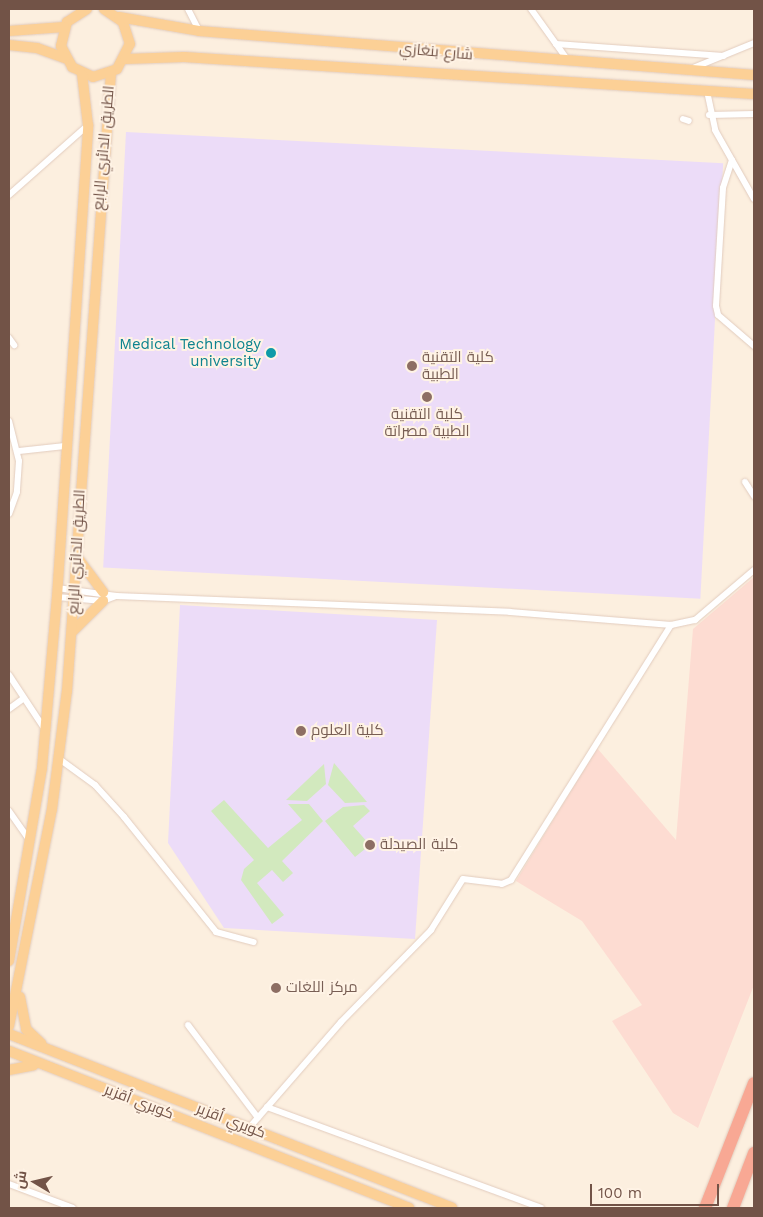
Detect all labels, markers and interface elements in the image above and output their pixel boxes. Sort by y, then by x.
street label: شارع بنغازي [398,40,474,64]
street label: الطريق الدائري الرابع [90,85,118,211]
place label: Medical Technology university [118,335,261,370]
marker: Medical Technology university [265,347,277,359]
place label: كلية التقنية الطبية [422,348,494,383]
marker: كلية التقنية الطبية [406,360,418,372]
marker: كلية التقنية الطبية مصراتة [421,391,433,403]
place label: كلية التقنية الطبية مصراتة [384,405,470,440]
street label: الطريق الدائري الرابع [65,489,89,615]
place label: كلية العلوم [311,722,384,740]
marker: كلية العلوم [295,725,307,737]
place label: كلية الصيدلة [380,836,458,854]
marker: كلية الصيدلة [364,839,376,851]
place label: مركز اللغات [286,979,358,997]
marker: مركز اللغات [270,982,282,994]
street label: كوبري أقزير [102,1081,176,1123]
street label: كويري أقزير [194,1100,268,1142]
north arrow [10,1157,60,1207]
text: ش [11,1170,29,1190]
scale bar [593,1174,722,1206]
text: 100 m [598,1184,642,1202]

